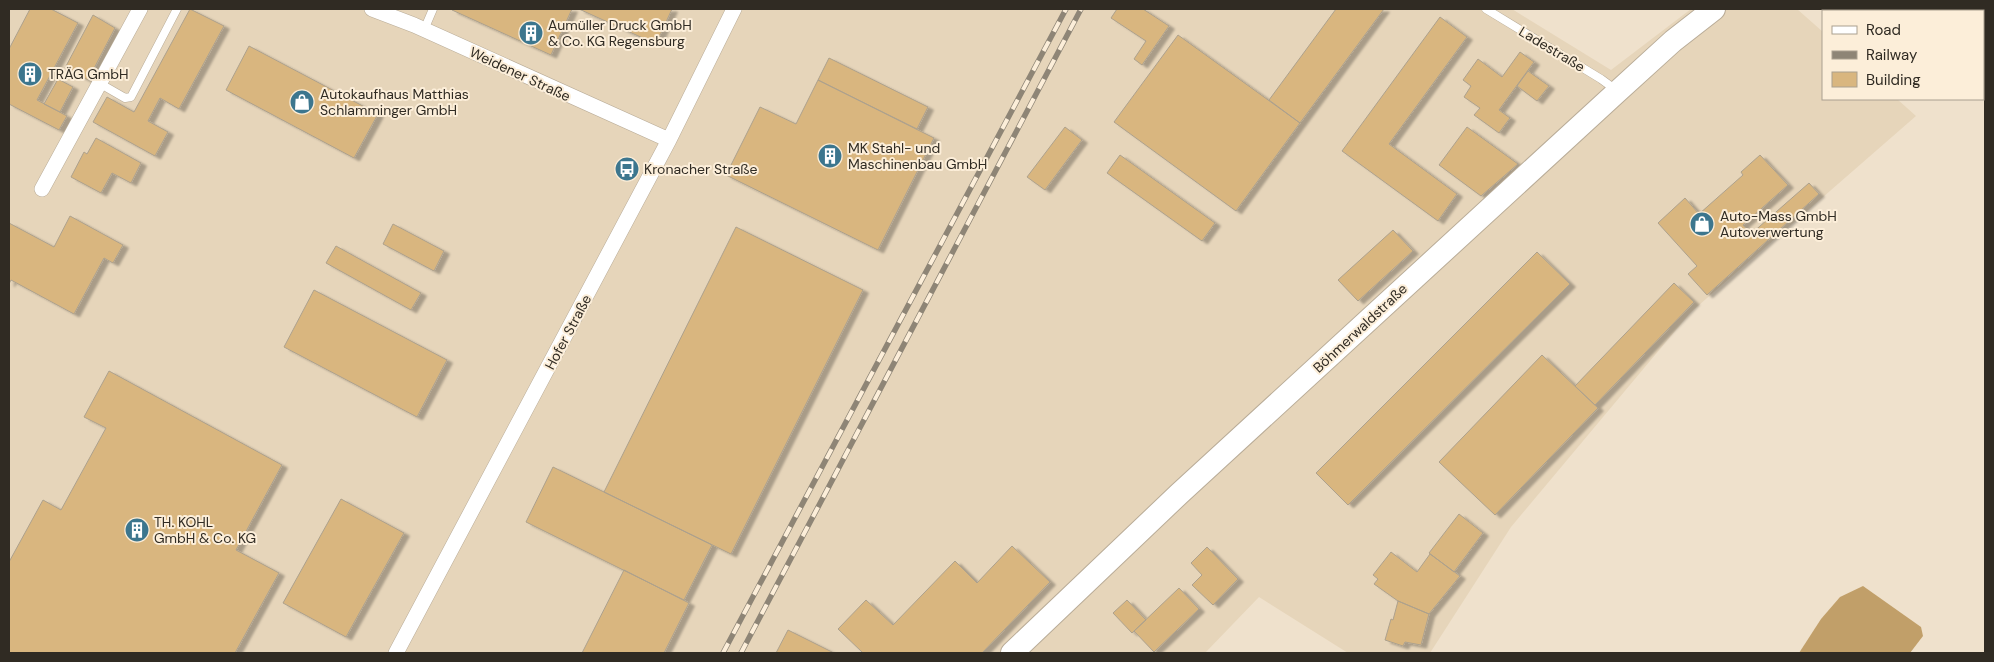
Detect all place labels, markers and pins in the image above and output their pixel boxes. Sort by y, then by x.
place label: Aumüller Druck GmbH & Co. KG Regensburg [548,16,692,50]
building icon: Aumüller Druck GmbH & Co. KG Regensburg [518,20,544,46]
building icon: TRÄG GmbH [17,61,43,87]
place label: TRÄG GmbH [48,65,129,83]
place label: Autokaufhaus Matthias Schlamminger GmbH [320,85,469,119]
shop icon: Autokaufhaus Matthias Schlamminger GmbH [289,89,315,115]
place label: MK Stahl- und Maschinenbau GmbH [848,139,987,173]
building icon: MK Stahl- und Maschinenbau GmbH [817,143,843,169]
bus stop icon: Kronacher Straße [614,156,640,182]
place label: Kronacher Straße [644,160,757,178]
place label: Auto-Mass GmbH Autoverwertung [1720,207,1837,241]
shop icon: Auto-Mass GmbH Autoverwertung [1689,211,1715,237]
place label: TH. KOHL GmbH & Co. KG [154,513,256,547]
building icon: TH. KOHL GmbH & Co. KG [124,517,150,543]

